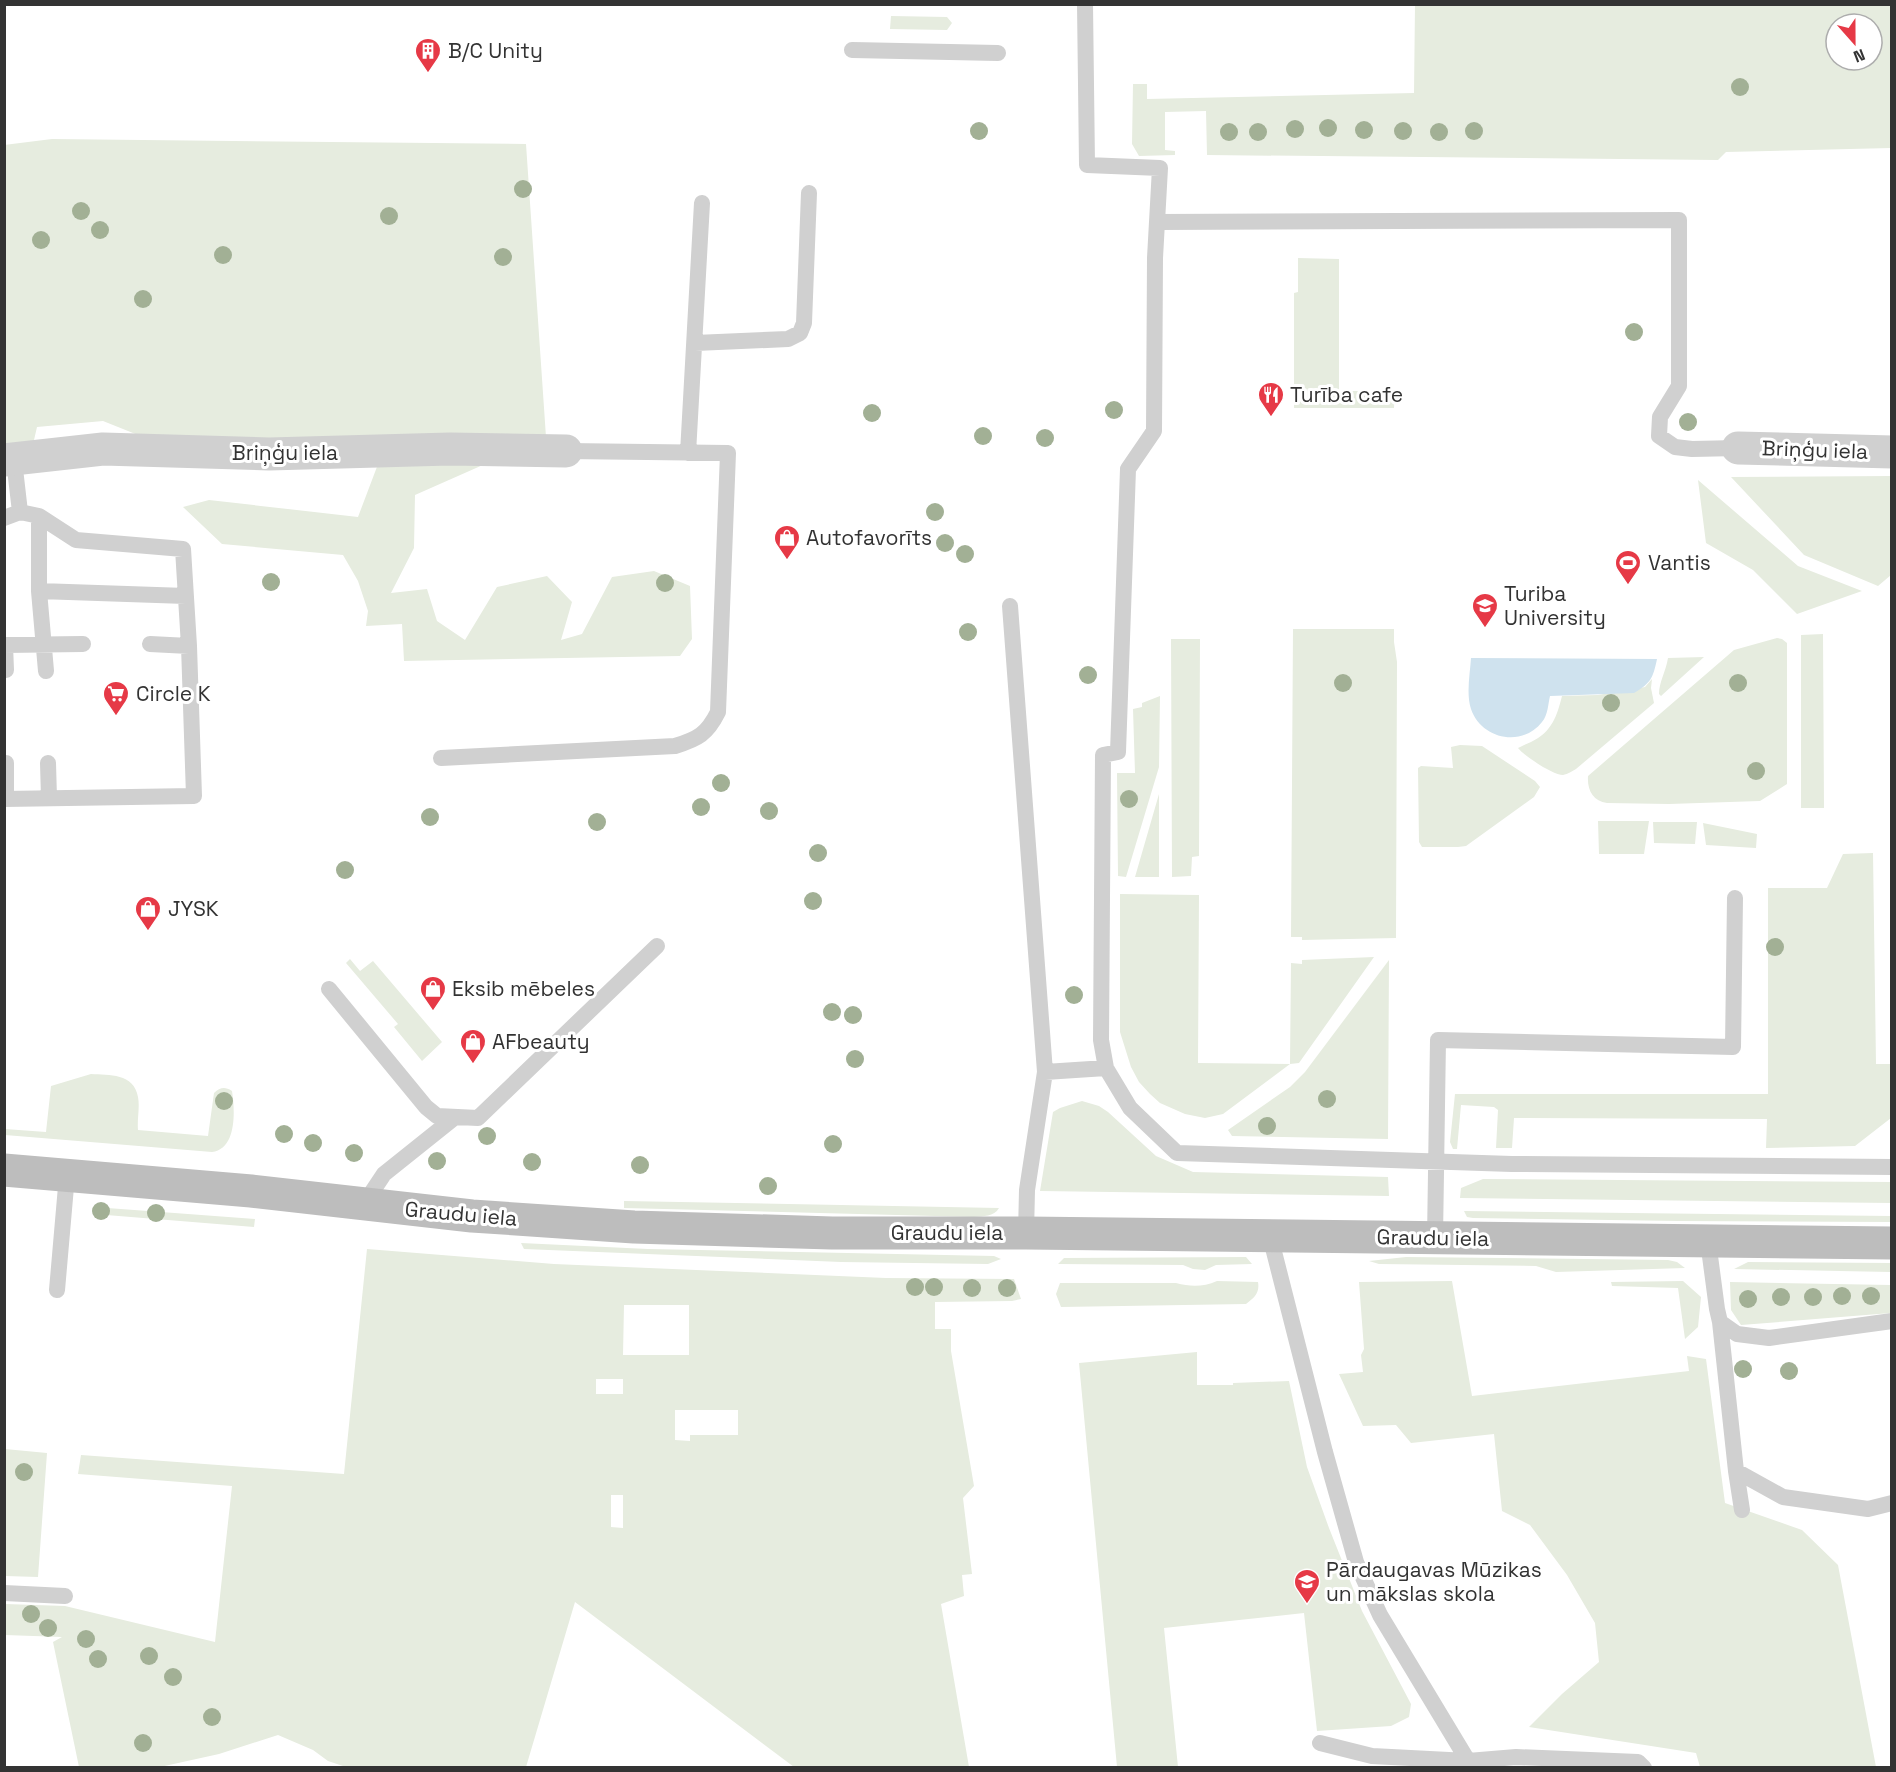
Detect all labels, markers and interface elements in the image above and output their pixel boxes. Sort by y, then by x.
north arrow [1824,12,1884,72]
building icon: B/C Unity [413,36,443,74]
place label: B/C Unity [448,37,543,64]
text: N [1850,44,1868,67]
restaurant icon: Turība cafe [1256,380,1286,418]
place label: Turība cafe [1290,381,1403,408]
street label: Briņģu iela [1761,434,1869,465]
street label: Briņģu iela [232,439,338,466]
shop icon: Autofavorīts [772,523,802,561]
place label: Autofavorīts [806,524,932,551]
sports icon: Vantis [1613,548,1643,586]
place label: Vantis [1648,549,1711,576]
place label: Turiba University [1504,580,1606,631]
school or university icon: Turiba University [1470,591,1500,629]
supermarket icon: Circle K [101,679,131,717]
place label: Circle K [136,680,211,707]
shop icon: JYSK [133,894,163,932]
place label: JYSK [168,895,219,922]
shop icon: Eksib mēbeles [418,974,448,1012]
place label: Eksib mēbeles [452,975,595,1002]
shop icon: AFbeauty [458,1027,488,1065]
place label: AFbeauty [492,1028,590,1055]
street label: Graudu iela [404,1195,518,1232]
street label: Graudu iela [891,1219,1003,1246]
street label: Graudu iela [1376,1223,1490,1252]
place label: Pārdaugavas Mūzikas un mākslas skola [1326,1556,1542,1607]
school or university icon: Pārdaugavas Mūzikas un mākslas skola [1292,1567,1322,1605]

